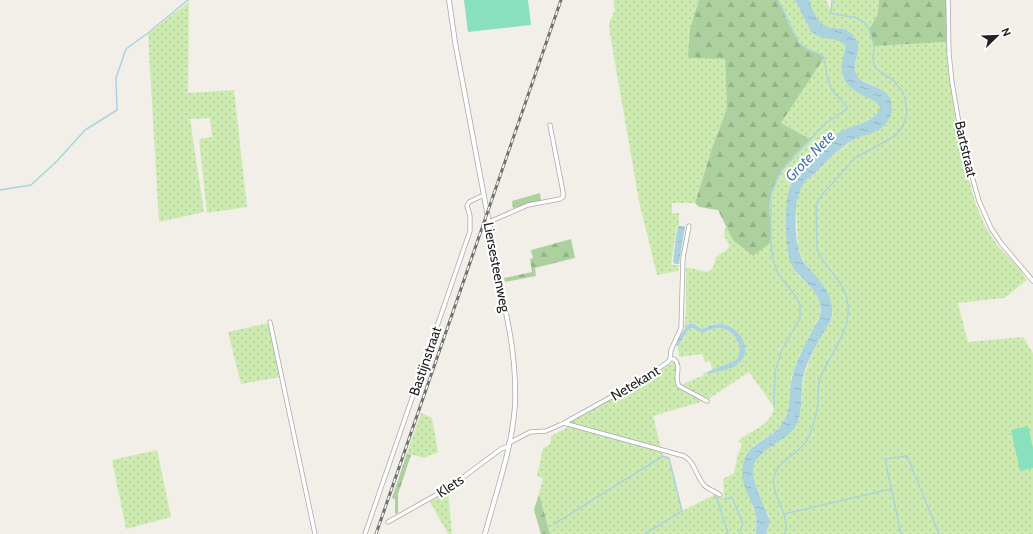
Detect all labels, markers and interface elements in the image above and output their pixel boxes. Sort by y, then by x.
north arrow [977,16,1017,56]
text: N [998,26,1014,38]
street label: Bartstraat [951,119,981,179]
water label: Grote Nete [781,127,839,185]
street label: Liersesteenweg [479,220,515,315]
street label: Bastijnstraat [405,324,445,398]
street label: Netekant [607,361,663,405]
street label: Klets [433,470,467,502]

